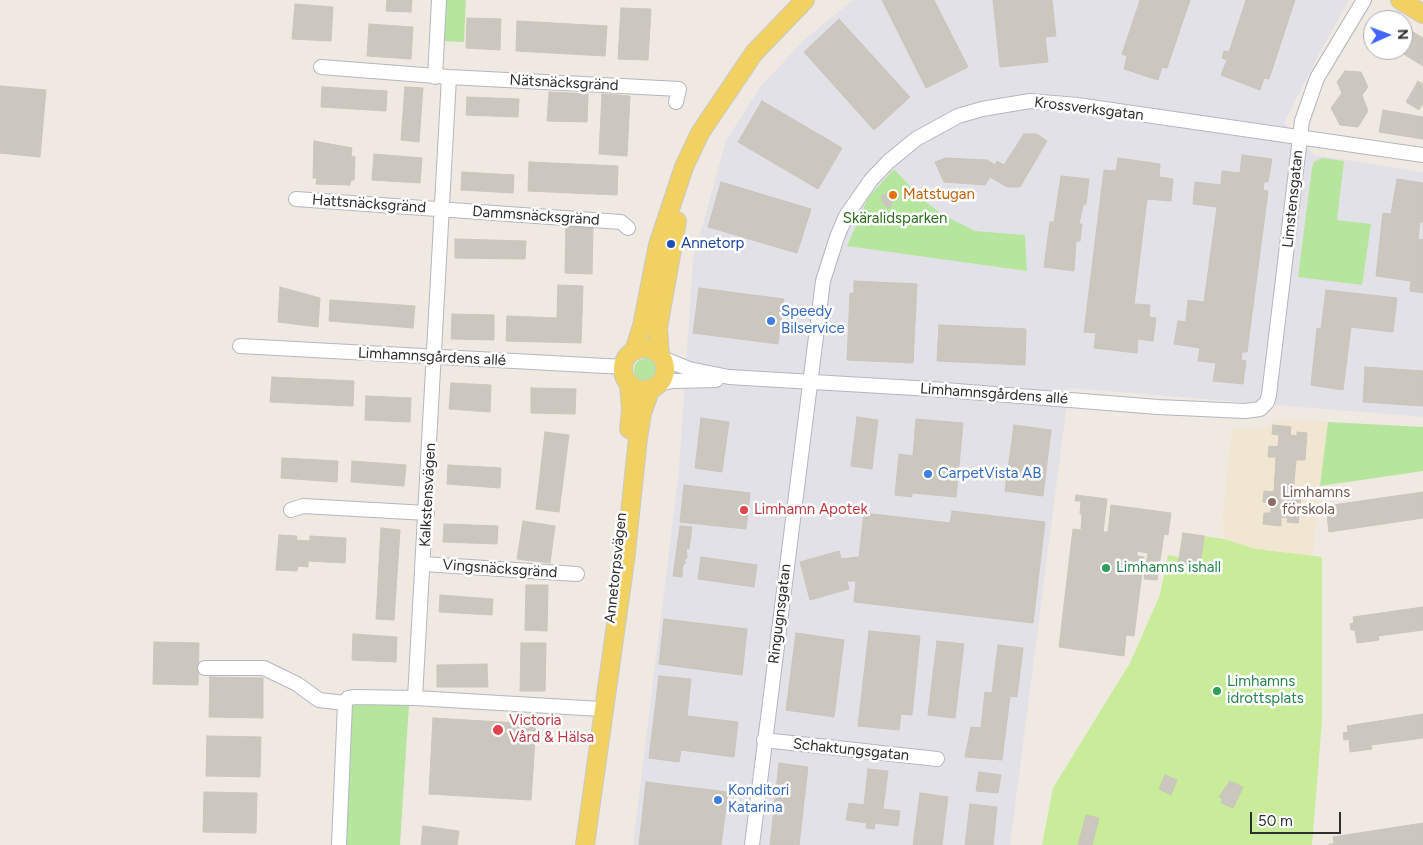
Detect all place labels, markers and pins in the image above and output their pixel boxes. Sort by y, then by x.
place label: Matstugan [903,186,975,204]
marker: Matstugan [887,189,899,201]
place label: Annetorp [681,235,744,253]
marker: Annetorp [665,238,677,250]
place label: Speedy Bilservice [781,303,845,338]
marker: Speedy Bilservice [765,315,777,327]
place label: CarpetVista AB [938,465,1041,483]
marker: CarpetVista AB [922,468,934,480]
place label: Limhamns förskola [1282,484,1350,519]
marker: Limhamns förskola [1266,496,1278,508]
place label: Limhamn Apotek [754,501,868,519]
marker: Limhamn Apotek [738,504,750,516]
place label: Limhamns ishall [1116,559,1221,577]
marker: Limhamns ishall [1100,562,1112,574]
place label: Limhamns idrottsplats [1227,673,1304,708]
marker: Limhamns idrottsplats [1211,685,1223,697]
place label: Victoria Vård & Hälsa [509,712,594,747]
marker: Victoria Vård & Hälsa [491,723,505,737]
place label: Konditori Katarina [728,782,789,817]
marker: Konditori Katarina [712,794,724,806]

